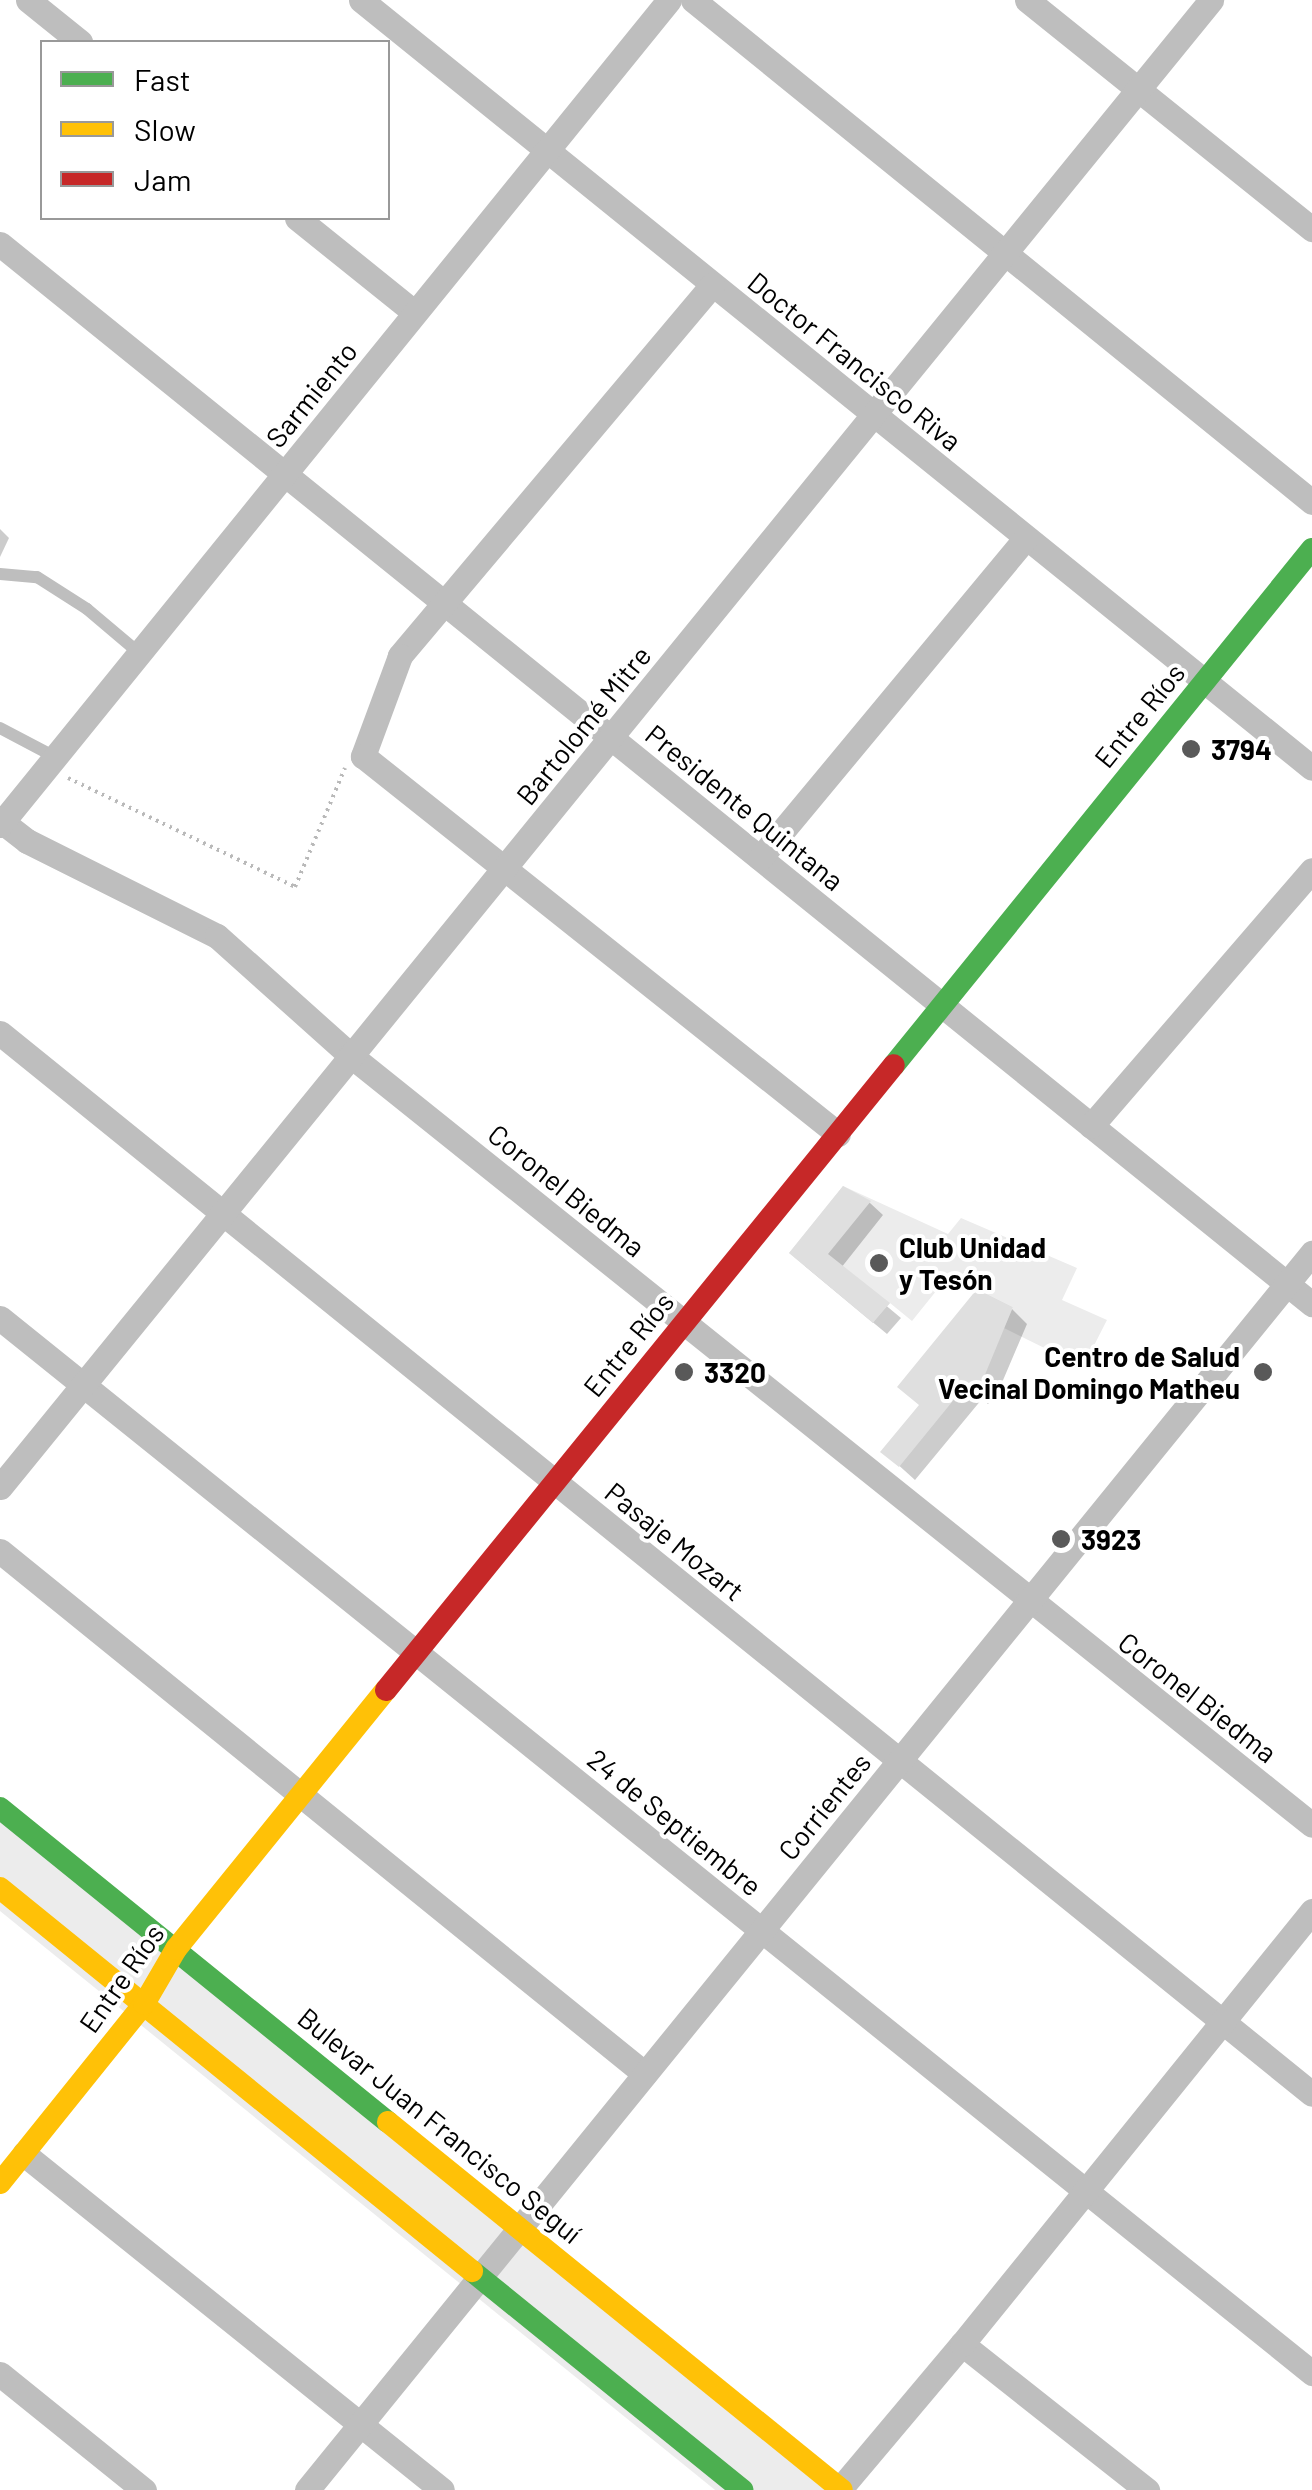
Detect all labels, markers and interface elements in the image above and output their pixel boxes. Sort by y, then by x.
legend [40,40,390,220]
text: Fast [134,61,191,97]
text: Slow [134,111,196,147]
text: Jam [134,161,191,197]
street label: Doctor Francisco Riva [741,265,969,457]
street label: Sarmiento [258,334,364,454]
street label: Bartolomé Mitre [509,639,657,811]
street label: Entre Ríos [1087,656,1191,774]
street label: Presidente Quintana [639,717,851,897]
place label: 3794 [1211,732,1272,766]
marker: 3794 [1180,738,1202,760]
street label: Coronel Biedma [482,1117,652,1263]
place label: Club Unidad y Tesón [899,1230,1046,1296]
marker: Club Unidad y Tesón [868,1252,890,1274]
street label: Entre Ríos [576,1285,680,1403]
place label: Centro de Salud Vecinal Domingo Matheu [938,1339,1240,1405]
place label: 3320 [704,1355,766,1389]
marker: Centro de Salud Vecinal Domingo Matheu [1250,1359,1276,1385]
marker: 3320 [673,1361,695,1383]
street label: Pasaje Mozart [599,1475,751,1607]
place label: 3923 [1081,1522,1141,1556]
marker: 3923 [1050,1528,1072,1550]
street label: Coronel Biedma [1112,1625,1284,1769]
street label: 24 de Septiembre [581,1742,769,1902]
street label: Corrientes [771,1746,877,1866]
street label: Entre Ríos [72,1917,170,2039]
street label: Bulevar Juan Francisco Seguí [291,2000,589,2250]

